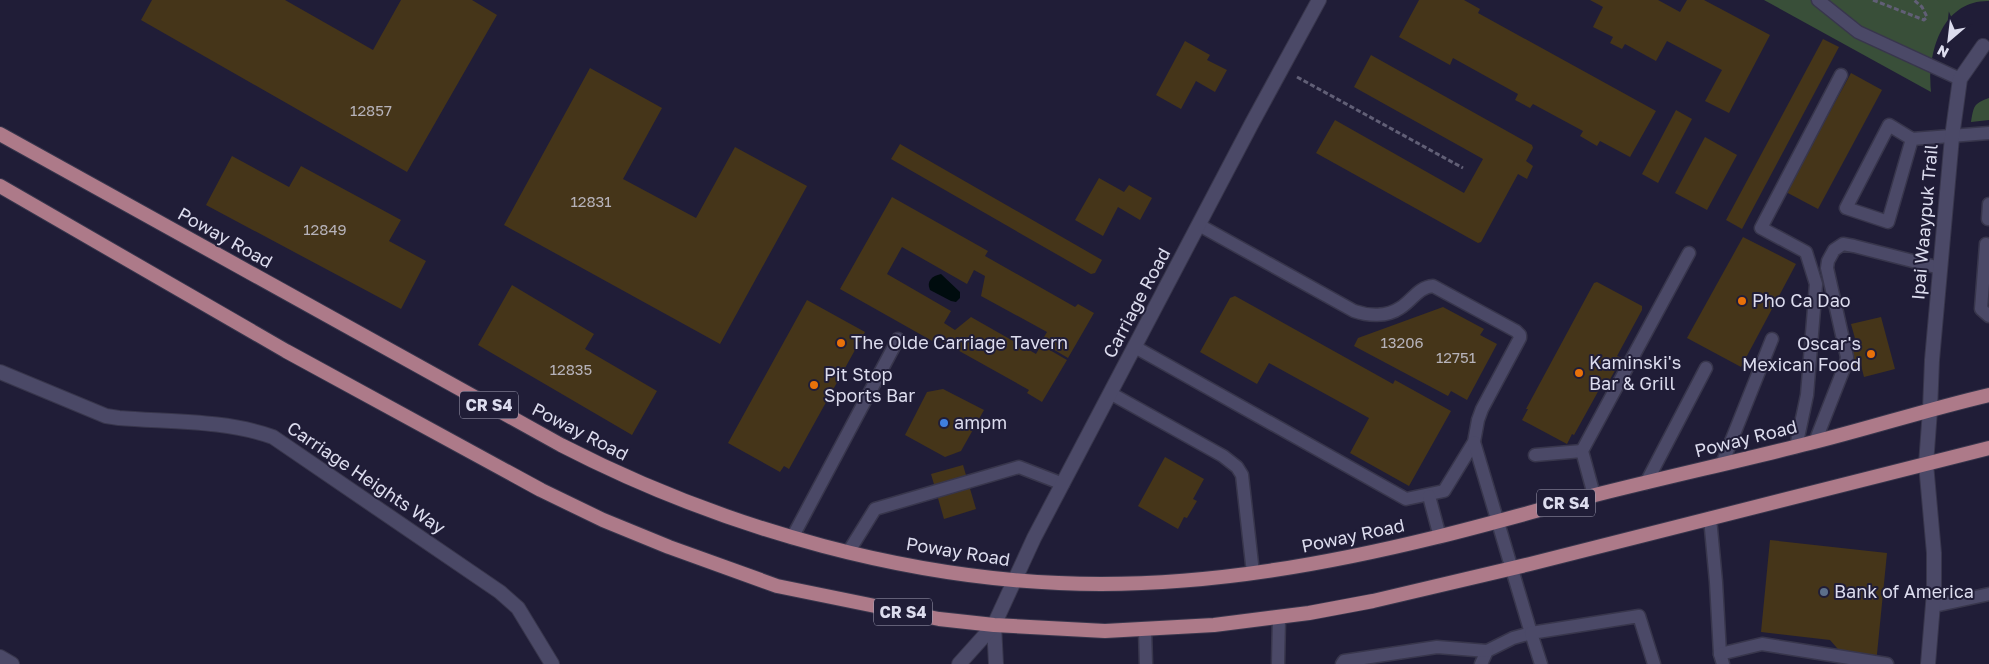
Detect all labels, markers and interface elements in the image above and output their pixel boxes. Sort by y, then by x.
north arrow [1924,15,1974,65]
text: N [1934,42,1951,62]
house number: 12857 [350,101,392,119]
street label: Ipai Waaypuk Trail [1906,143,1942,301]
house number: 12831 [570,192,612,210]
street label: Poway Road [174,202,277,272]
house number: 12849 [303,220,347,238]
street label: Carriage Road [1098,244,1174,361]
place label: Pho Ca Dao [1752,289,1851,311]
marker: Pho Ca Dao [1736,295,1748,307]
place label: The Olde Carriage Tavern [851,331,1068,353]
place label: Oscar's Mexican Food [1742,332,1861,375]
house number: 13206 [1380,333,1424,351]
marker: The Olde Carriage Tavern [835,337,847,349]
house number: 12751 [1436,348,1476,366]
marker: Oscar's Mexican Food [1865,348,1877,360]
place label: Kaminski's Bar & Grill [1589,351,1681,394]
house number: 12835 [550,360,592,378]
place label: Pit Stop Sports Bar [824,363,915,406]
marker: Kaminski's Bar & Grill [1573,367,1585,379]
marker: Pit Stop Sports Bar [808,379,820,391]
road number: CR S4 [460,392,518,418]
street label: Poway Road [529,397,632,465]
place label: ampm [954,411,1007,433]
street label: Poway Road [1692,415,1799,461]
street label: Carriage Heights Way [283,416,450,538]
marker: ampm [938,417,950,429]
road number: CR S4 [1537,489,1595,516]
street label: Poway Road [1299,513,1406,557]
street label: Poway Road [905,532,1012,570]
place label: Bank of America [1834,580,1974,602]
marker: Bank of America [1818,586,1830,598]
road number: CR S4 [874,598,932,626]

